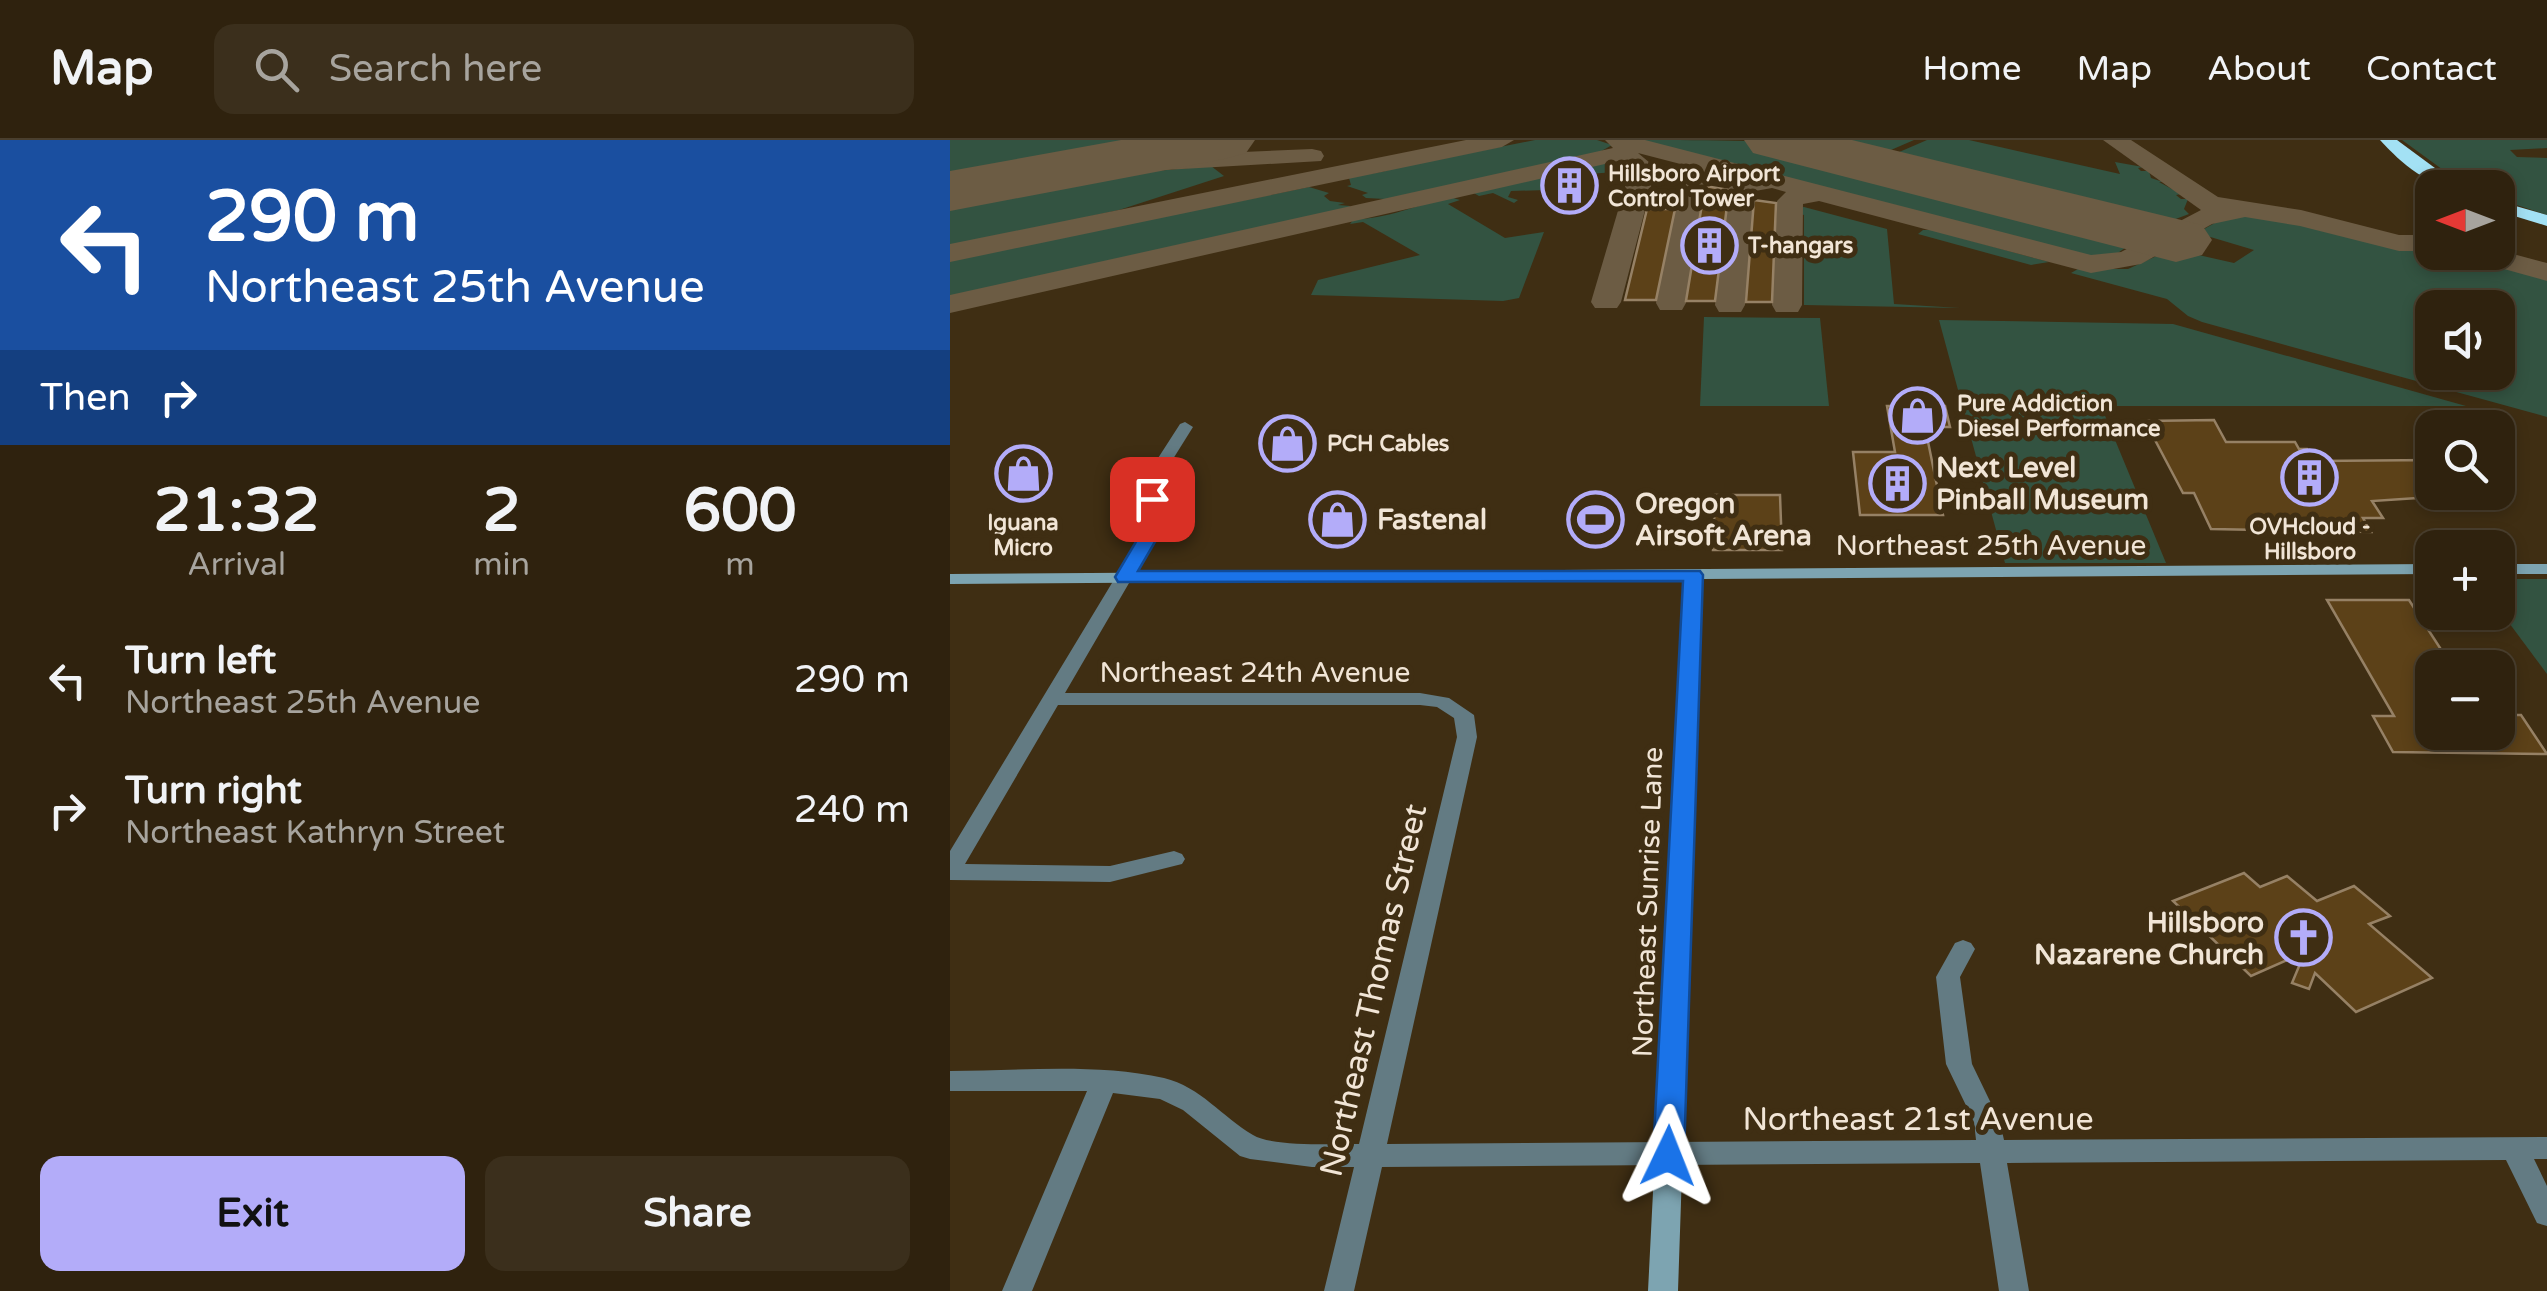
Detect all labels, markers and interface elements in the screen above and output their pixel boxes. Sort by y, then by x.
search box [214,24,914,114]
text: Map [50,40,154,98]
icon: search [249,42,304,97]
text: Search here [329,46,542,92]
text: Home [1922,48,2021,90]
text: Map [2076,48,2152,90]
text: About [2207,48,2311,90]
text: Contact [2366,48,2497,90]
building icon: Hillsboro Airport Control Tower [1539,156,1599,216]
place label: Hillsboro Airport Control Tower [1608,161,1781,212]
north arrow [2415,170,2515,270]
map controls [2415,170,2515,750]
text: 290 m [205,176,419,260]
icon: left [40,180,170,310]
building icon: T-hangars [1679,215,1739,275]
place label: T-hangars [1747,233,1854,259]
text: Northeast 25th Avenue [205,261,705,315]
button: sound [2415,290,2515,390]
icon: right [151,370,206,425]
text: Then [40,375,131,421]
shop icon: Pure Addiction Diesel Performance [1888,386,1948,446]
place label: Pure Addiction Diesel Performance [1957,391,2160,442]
button: search [2415,410,2515,510]
shop icon: PCH Cables [1258,413,1318,473]
place label: PCH Cables [1327,431,1450,457]
shop icon: Iguana Micro [993,444,1053,504]
building icon: OVHcloud - Hillsboro [2280,448,2340,508]
place label: Next Level Pinball Museum [1936,451,2149,517]
building icon: Next Level Pinball Museum [1867,453,1927,513]
pin [1110,457,1195,542]
icon: arrive [1125,472,1180,527]
text: 21:32 [153,475,320,547]
text: 2 [483,475,520,547]
text: 600 [683,475,797,547]
place label: Oregon Airsoft Arena [1635,487,1812,553]
shop icon: Fastenal [1308,489,1368,549]
sports icon: Oregon Airsoft Arena [1566,489,1626,549]
place label: Fastenal [1377,503,1487,537]
place label: Iguana Micro [987,510,1059,561]
place label: OVHcloud - Hillsboro [2249,514,2371,565]
street label: Northeast 25th Avenue [1836,529,2146,563]
button: + [2415,530,2515,630]
text: Arrival [187,546,286,584]
text: min [473,546,530,584]
text: m [725,546,755,584]
text: Turn left [125,638,276,684]
button: − [2415,650,2515,750]
icon: left [40,653,95,708]
street label: Northeast 24th Avenue [1100,656,1410,690]
text: 290 m [794,657,910,703]
text: Northeast 25th Avenue [125,684,480,722]
street label: Northeast Sunrise Lane [1626,746,1670,1058]
text: Turn right [125,768,302,814]
icon: right [40,783,95,838]
text: 240 m [794,787,910,833]
street label: Northeast Thomas Street [1313,800,1435,1180]
text: Northeast Kathryn Street [125,814,505,852]
place label: Hillsboro Nazarene Church [2034,906,2264,972]
church icon: Hillsboro Nazarene Church [2273,908,2333,968]
street label: Northeast 21st Avenue [1742,1101,2094,1139]
position arrow [1616,1104,1720,1208]
button: Exit [40,1156,465,1271]
button: Share [485,1156,910,1271]

